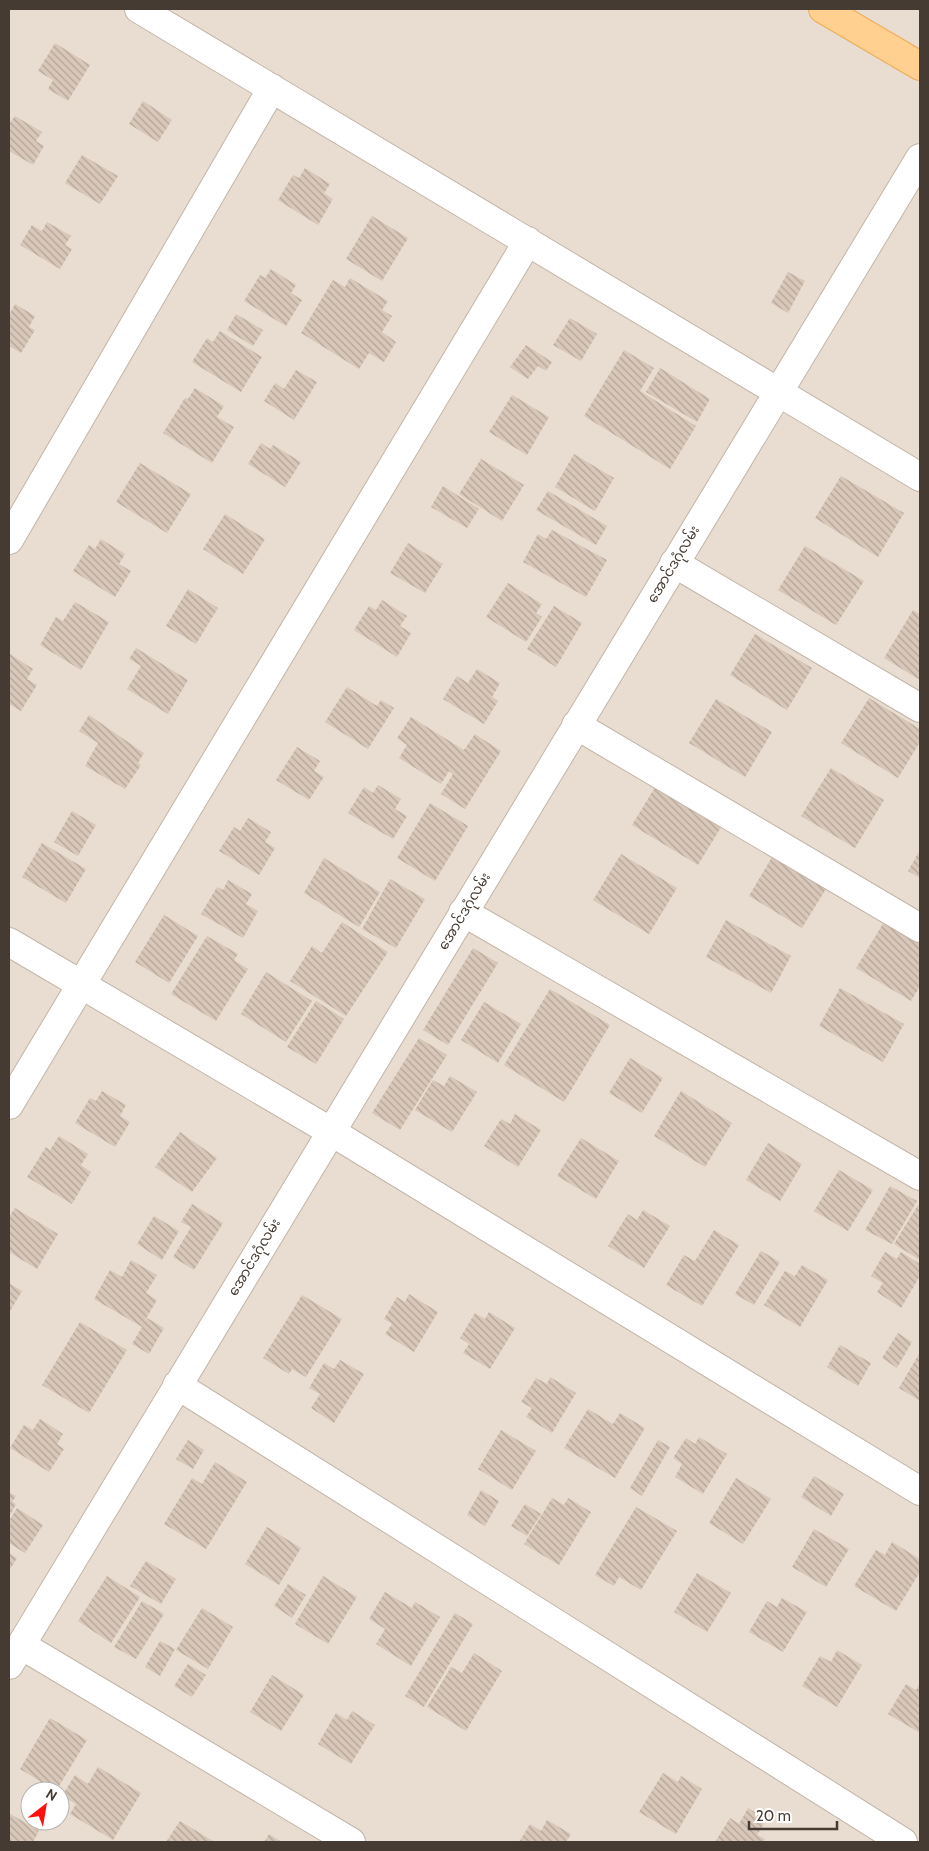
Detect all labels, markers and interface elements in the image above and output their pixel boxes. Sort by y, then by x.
street label: အောင်ဒဂုံလမ်း [642,521,706,608]
street label: အောင်ဒဂုံလမ်း [433,868,497,955]
street label: အောင်ဒဂုံလမ်း [223,1214,287,1301]
north arrow [20,1781,70,1831]
text: N [43,1785,61,1805]
scale bar [749,1798,836,1830]
text: 20 m [756,1807,791,1825]

